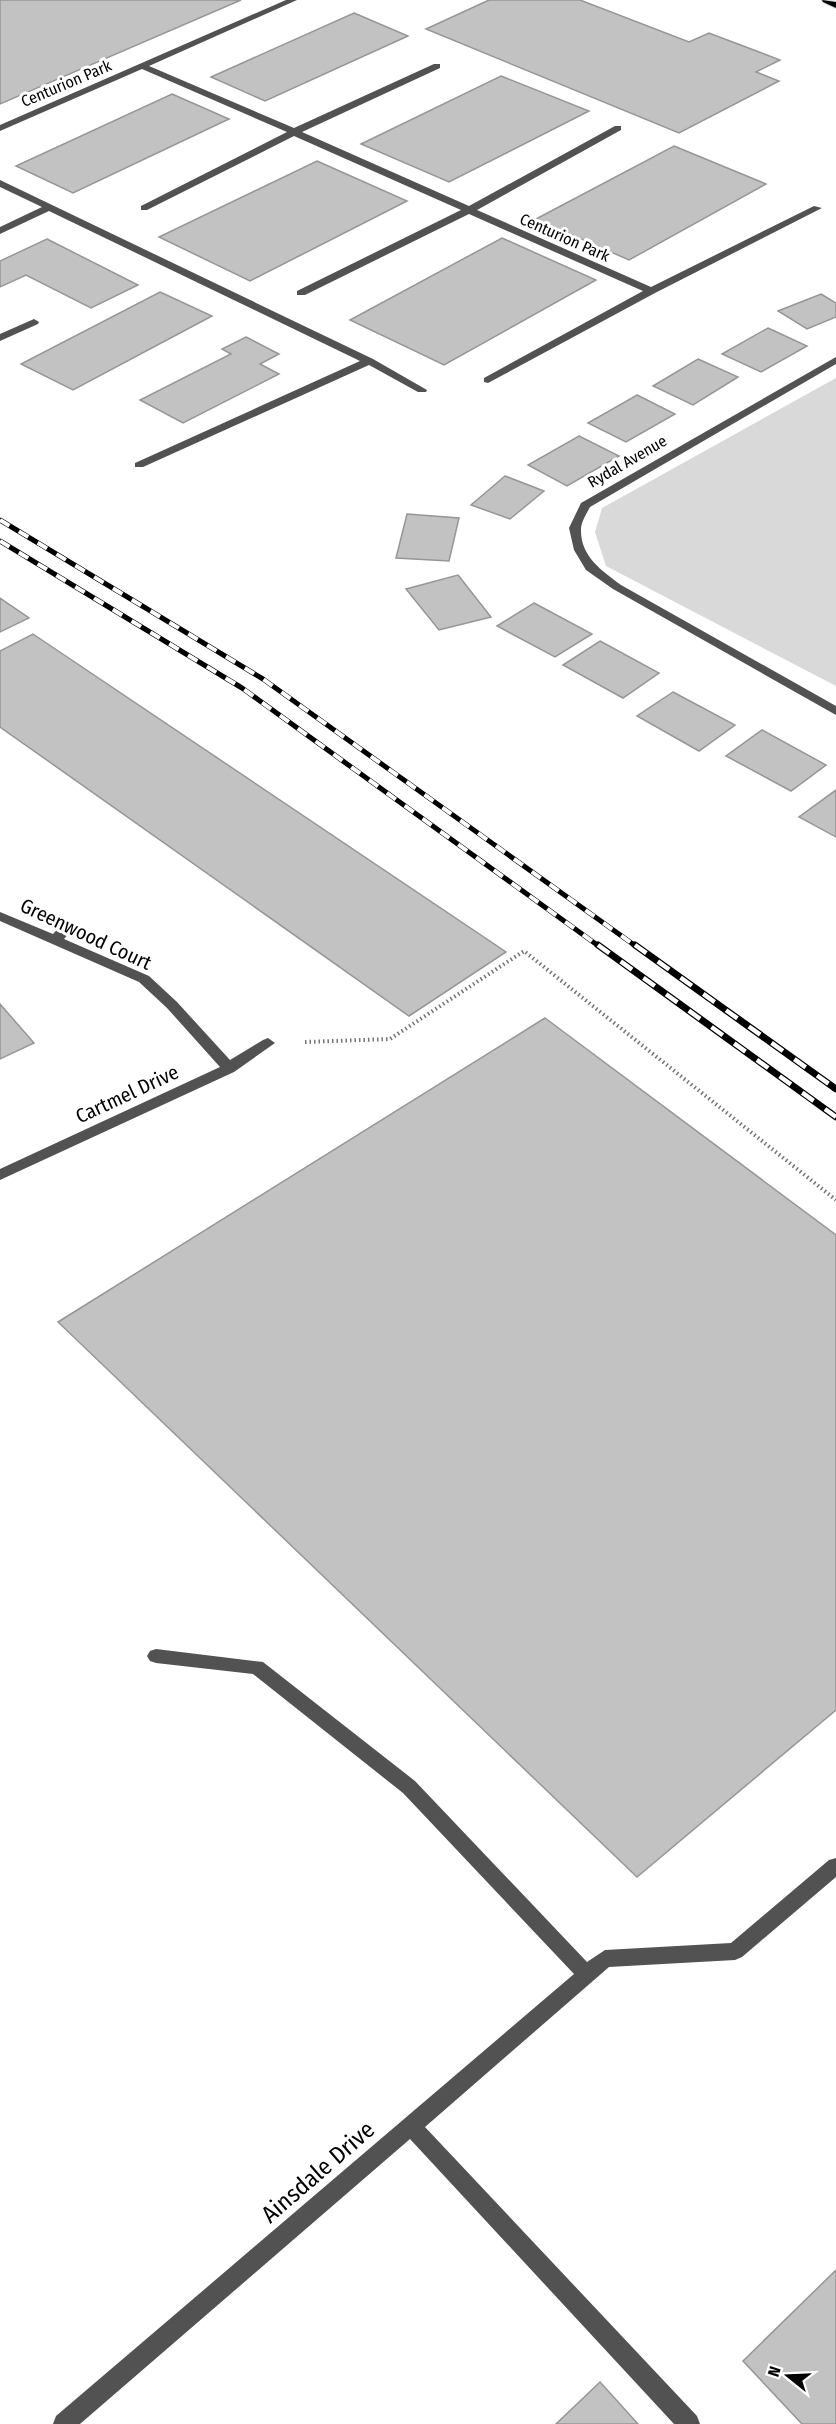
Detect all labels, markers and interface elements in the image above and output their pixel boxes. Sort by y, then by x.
street label: Centurion Park [18,56,115,111]
street label: Centurion Park [517,209,613,266]
street label: Rydal Avenue [584,431,670,492]
street label: Greenwood Court [17,893,156,975]
street label: Cartmel Drive [72,1060,182,1128]
street label: Ainsdale Drive [256,2115,380,2229]
north arrow [758,2346,818,2406]
text: N [764,2364,785,2379]

